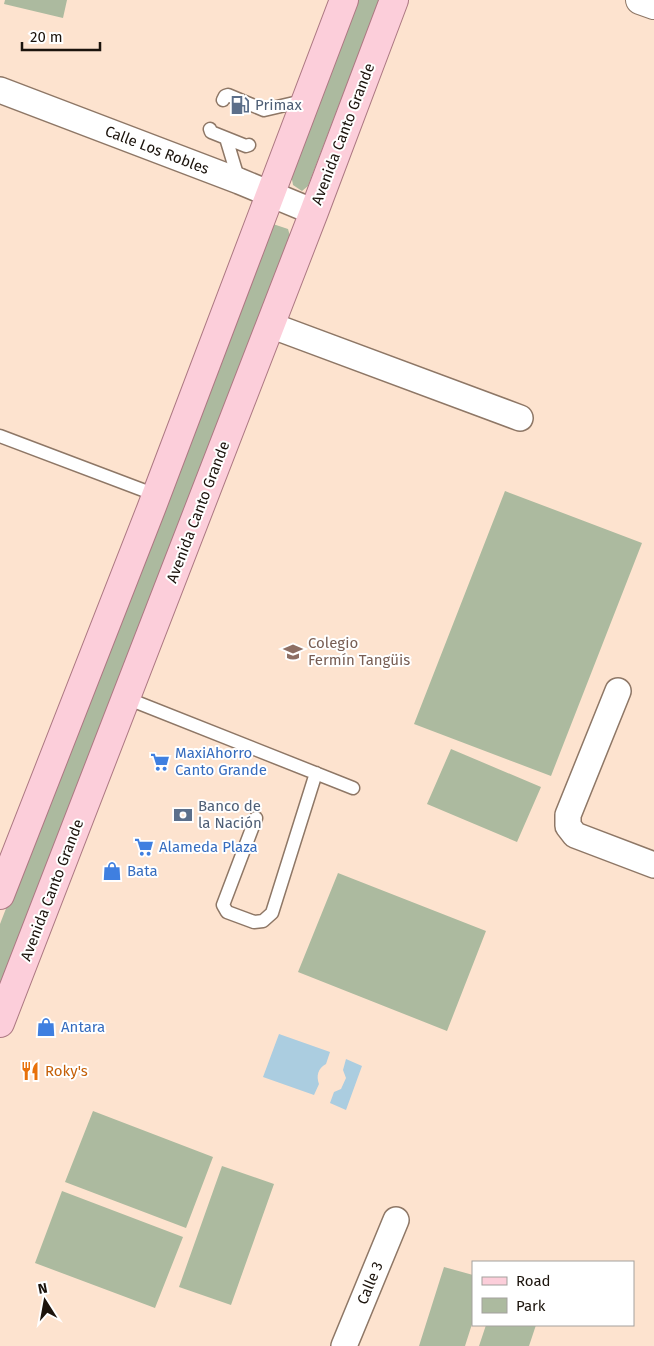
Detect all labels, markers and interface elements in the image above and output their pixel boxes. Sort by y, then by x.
scale bar [22,20,100,52]
text: 20 m [30,28,63,46]
street label: Avenida Canto Grande [308,61,378,207]
fuel station icon: Primax [229,94,251,116]
place label: Primax [255,96,302,114]
street label: Calle Los Robles [102,122,212,178]
street label: Avenida Canto Grande [163,439,233,585]
place label: Colegio Fermín Tangüis [308,634,410,669]
school or university icon: Colegio Fermín Tangüis [282,641,304,663]
place label: MaxiAhorro Canto Grande [175,744,267,779]
supermarket icon: MaxiAhorro Canto Grande [149,751,171,773]
place label: Banco de la Nación [198,797,262,832]
bank icon: Banco de la Nación [172,804,194,826]
street label: Avenida Canto Grande [17,817,87,963]
supermarket icon: Alameda Plaza [133,836,155,858]
place label: Alameda Plaza [159,838,258,856]
shop icon: Bata [101,860,123,882]
place label: Bata [127,862,158,880]
shop icon: Antara [35,1016,57,1038]
place label: Antara [61,1018,105,1036]
restaurant icon: Roky's [19,1060,41,1082]
place label: Roky's [45,1062,88,1080]
street label: Calle 3 [353,1259,387,1307]
legend [472,1261,634,1326]
text: Road [516,1272,551,1290]
north arrow [20,1276,70,1326]
text: N [36,1279,49,1298]
text: Park [516,1297,546,1315]

